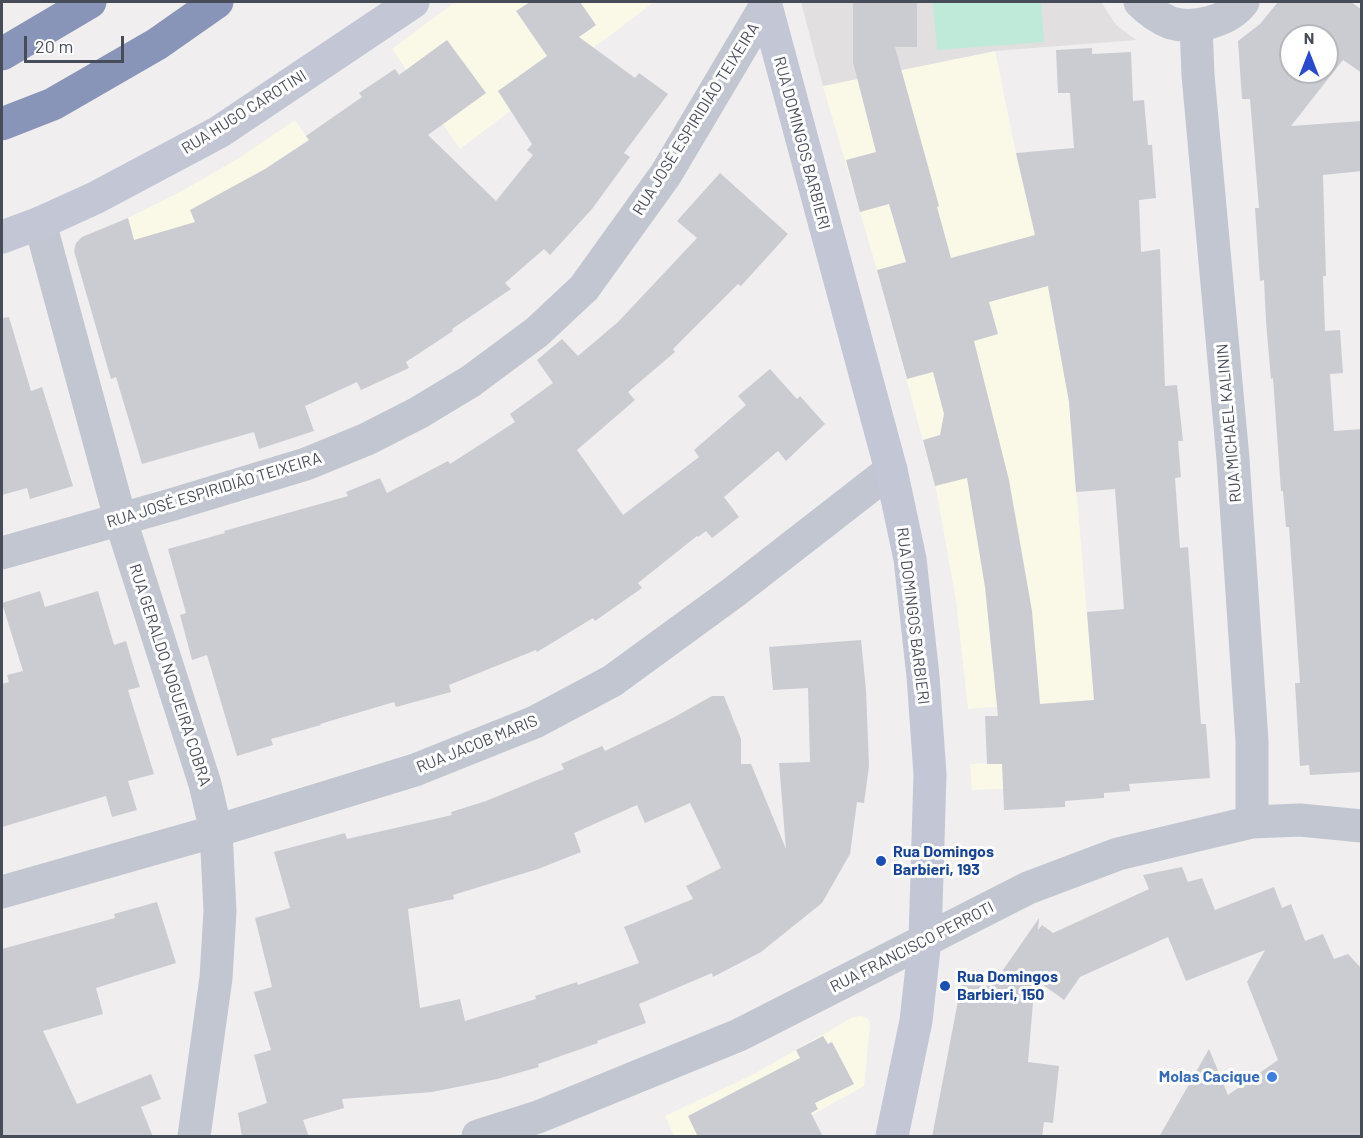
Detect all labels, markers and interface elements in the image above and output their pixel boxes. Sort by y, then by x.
street label: RUA JOSÉ ESPIRIDIÃO TEIXEIRA [629,19,763,219]
scale bar [27,24,128,62]
north arrow [1279,24,1339,84]
text: N [1304,28,1314,47]
text: 20 m [35,35,73,57]
street label: RUA DOMINGOS BARBIERI [770,54,834,232]
street label: RUA HUGO CAROTINI [178,66,310,158]
street label: RUA MICHAEL KALININ [1212,343,1246,503]
street label: RUA JOSÉ ESPIRIDIÃO TEIXEIRA [104,448,324,532]
street label: RUA DOMINGOS BARBIERI [893,526,933,706]
street label: RUA GERALDO NOGUEIRA COBRA [125,561,215,789]
street label: RUA JACOB MARIS [414,711,540,777]
place label: Rua Domingos Barbieri, 193 [893,842,994,880]
marker: Rua Domingos Barbieri, 193 [874,854,888,868]
street label: RUA FRANCISCO PERROTI [827,897,997,997]
place label: Rua Domingos Barbieri, 150 [957,967,1058,1005]
marker: Rua Domingos Barbieri, 150 [938,979,952,993]
place label: Molas Cacique [1159,1067,1260,1087]
marker: Molas Cacique [1265,1070,1279,1084]

